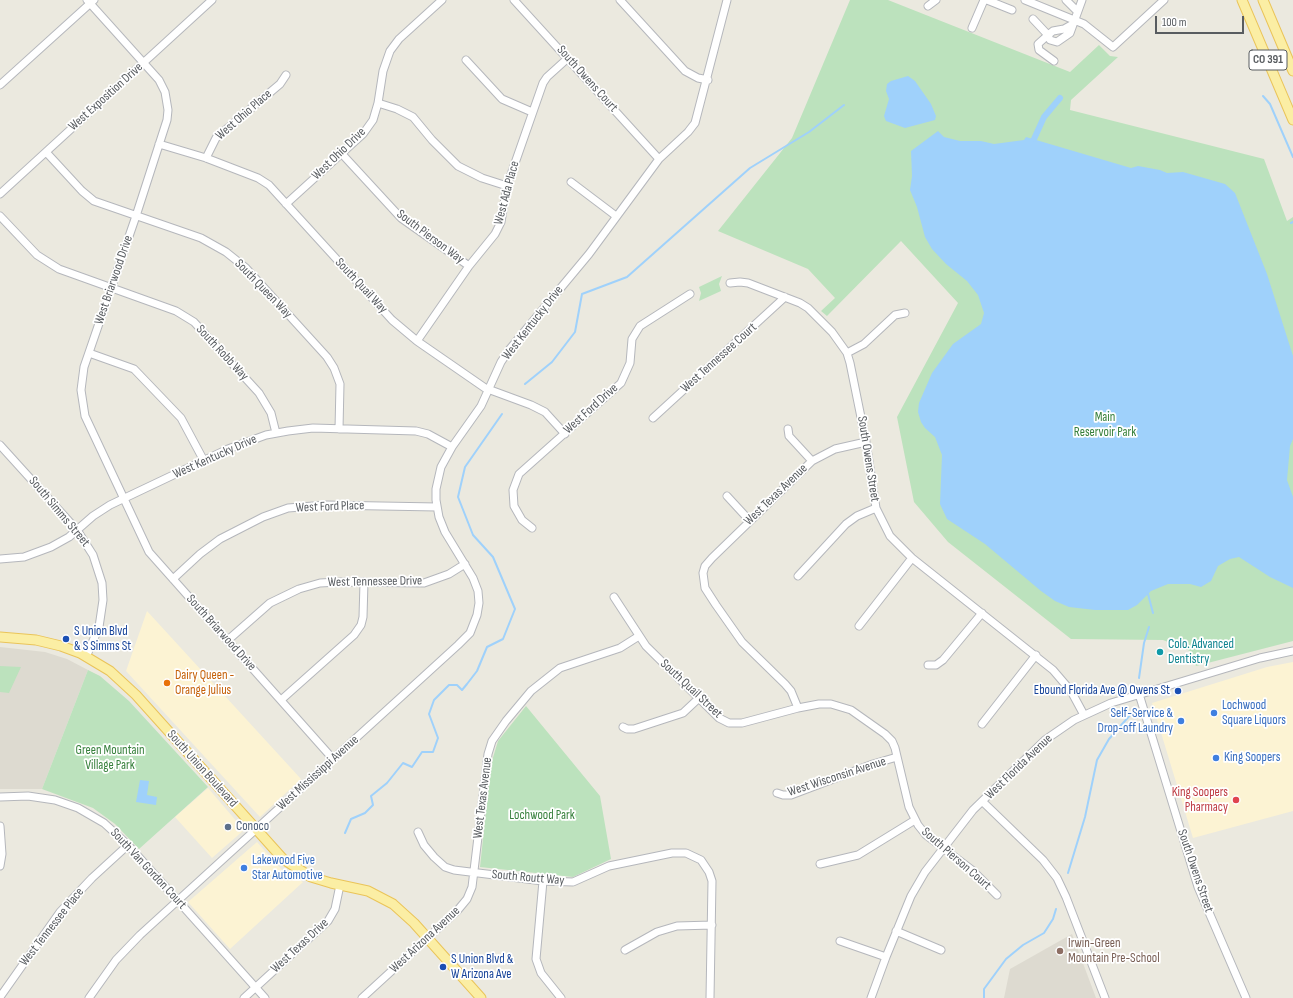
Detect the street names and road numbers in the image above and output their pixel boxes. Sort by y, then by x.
street label: South Owens Court [553,43,621,115]
road number: CO 391 [1249,50,1287,70]
street label: West Exposition Drive [66,60,146,134]
street label: West Ohio Place [213,86,275,144]
street label: West Ohio Drive [309,125,369,183]
street label: West Ada Place [491,159,523,227]
street label: South Pierson Way [393,207,467,267]
street label: West Briarwood Drive [91,233,137,327]
street label: South Quail Way [331,255,391,317]
street label: South Queen Way [231,256,295,322]
street label: West Kentucky Drive [499,283,567,363]
street label: West Tennessee Court [678,320,760,396]
street label: South Robb Way [192,322,252,384]
street label: West Ford Drive [561,380,621,438]
street label: South Owens Street [854,415,882,503]
street label: West Kentucky Drive [171,432,259,482]
street label: West Texas Avenue [741,461,811,529]
street label: South Simms Street [25,474,93,550]
street label: West Ford Place [295,498,365,516]
street label: West Tennessee Drive [328,573,422,591]
street label: South Briarwood Drive [183,592,259,674]
street label: South Quail Street [657,656,725,722]
street label: South Union Boulevard [163,727,241,811]
street label: West Florida Avenue [982,731,1056,803]
street label: West Mississippi Avenue [274,732,362,814]
street label: West Wisconsin Avenue [786,754,888,800]
street label: West Texas Avenue [470,756,496,840]
street label: South Van Gordon Court [107,825,189,913]
street label: South Pierson Court [918,825,994,893]
street label: South Owens Street [1174,828,1216,914]
street label: South Routt Way [491,867,565,889]
street label: West Tennessee Place [17,885,87,969]
street label: West Arizona Avenue [387,903,463,977]
street label: West Texas Drive [268,915,332,977]

